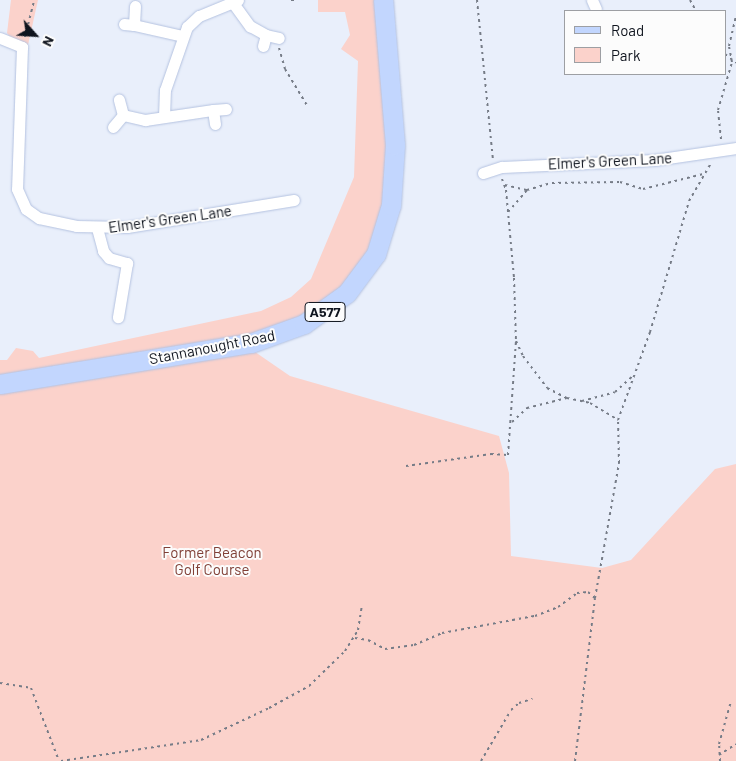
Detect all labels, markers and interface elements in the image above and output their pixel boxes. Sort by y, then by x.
north arrow [10,10,60,60]
legend [564,10,726,75]
text: Road [611,21,644,39]
text: N [39,34,59,50]
text: Park [611,46,640,64]
street label: Elmer's Green Lane [547,149,673,173]
street label: Elmer's Green Lane [107,201,233,237]
road number: A577 [304,300,346,324]
street label: Stannanought Road [148,326,276,368]
park label: Former Beacon Golf Course [162,543,262,578]

